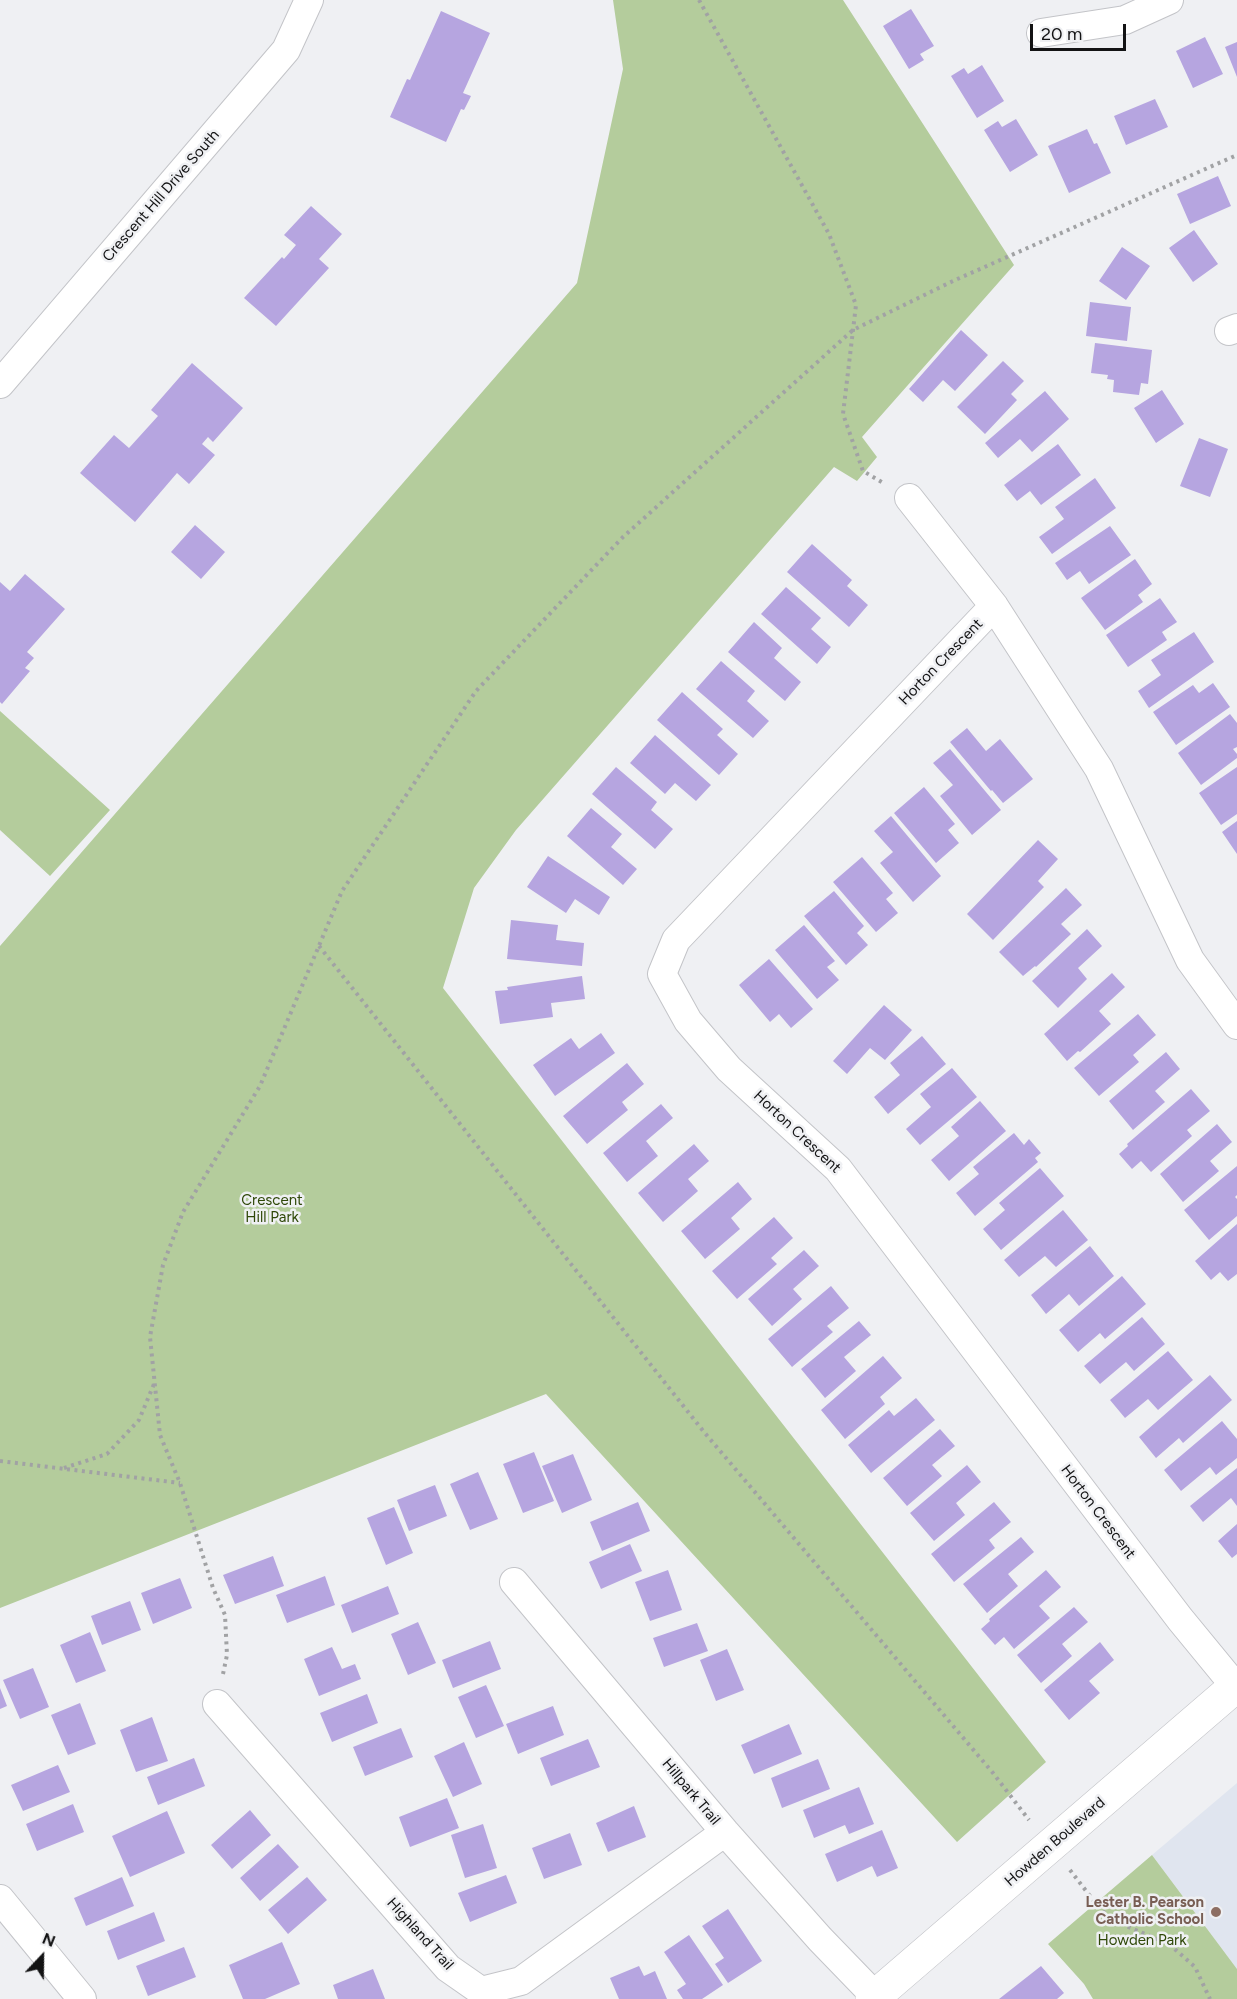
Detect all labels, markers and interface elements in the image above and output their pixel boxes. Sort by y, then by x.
scale bar [1033,12,1129,50]
text: 20 m [1041,23,1082,45]
street label: Crescent Hill Drive South [99,126,223,266]
street label: Horton Crescent [895,615,987,709]
street label: Horton Crescent [750,1087,844,1177]
park label: Crescent Hill Park [241,1192,303,1227]
street label: Horton Crescent [1057,1462,1139,1562]
street label: Hillpark Trail [658,1755,724,1829]
street label: Howden Boulevard [1001,1794,1109,1890]
street label: Highland Trail [383,1894,457,1974]
place label: Lester B. Pearson Catholic School [1086,1894,1204,1929]
marker: Lester B. Pearson Catholic School [1209,1905,1223,1919]
north arrow [12,1927,72,1987]
text: N [40,1929,58,1951]
park label: Howden Park [1098,1932,1186,1950]

